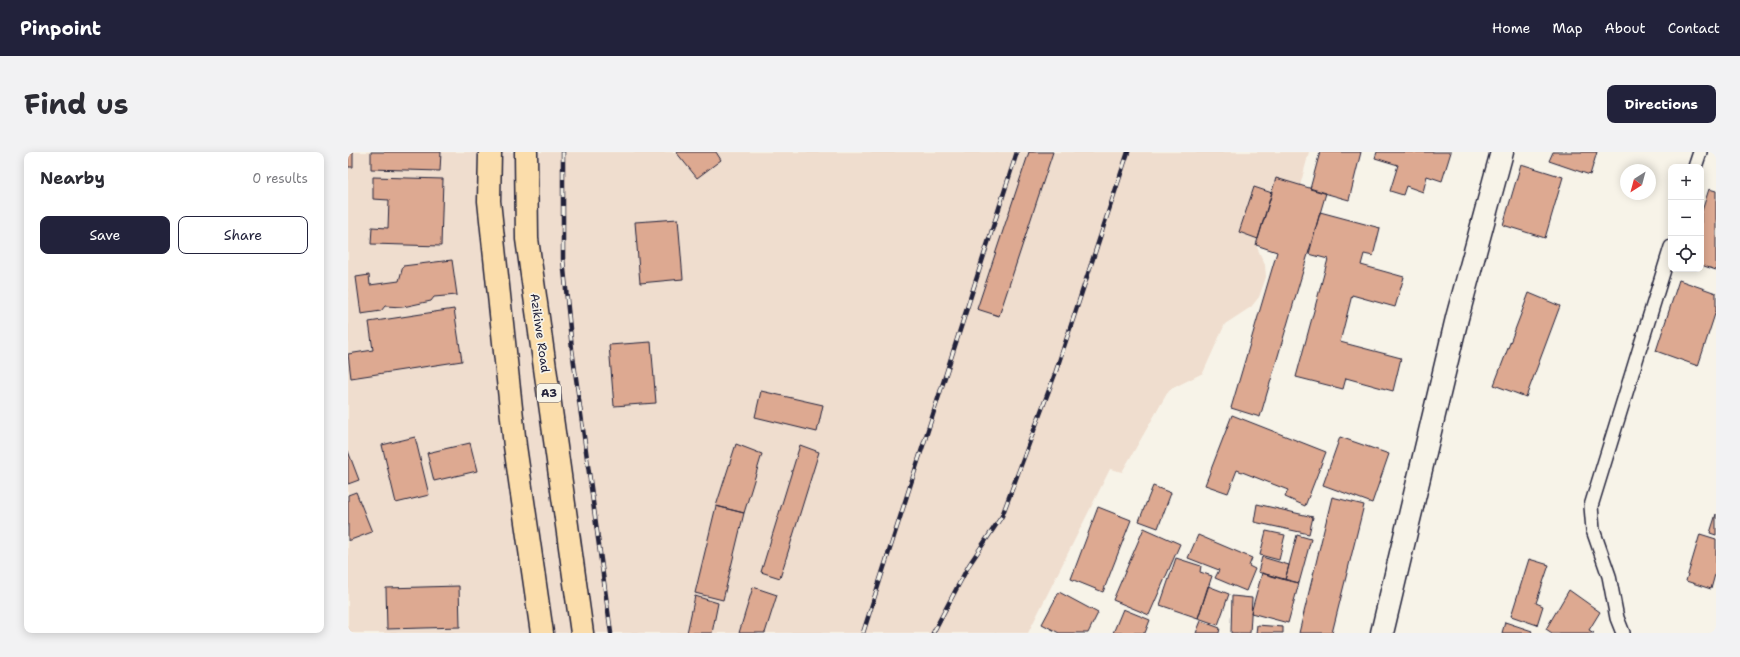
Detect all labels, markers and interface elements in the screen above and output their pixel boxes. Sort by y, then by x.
text: Pinpoint [20,16,101,41]
text: Home [1492,19,1531,37]
text: Map [1553,19,1583,37]
text: About [1605,19,1646,37]
text: Contact [1668,19,1720,37]
text: Find us [24,85,129,123]
button: Directions [1607,85,1716,123]
north arrow [1620,164,1656,200]
map controls [1668,164,1704,272]
button: + [1668,164,1704,200]
text: Nearby [40,167,105,189]
text: 0 results [252,170,308,187]
button: − [1668,200,1704,236]
button: Save [40,216,170,254]
button: Share [178,216,308,254]
button: locate [1668,236,1704,272]
street label: Azikiwe Road [527,292,554,374]
road number: A3 [537,384,561,402]

